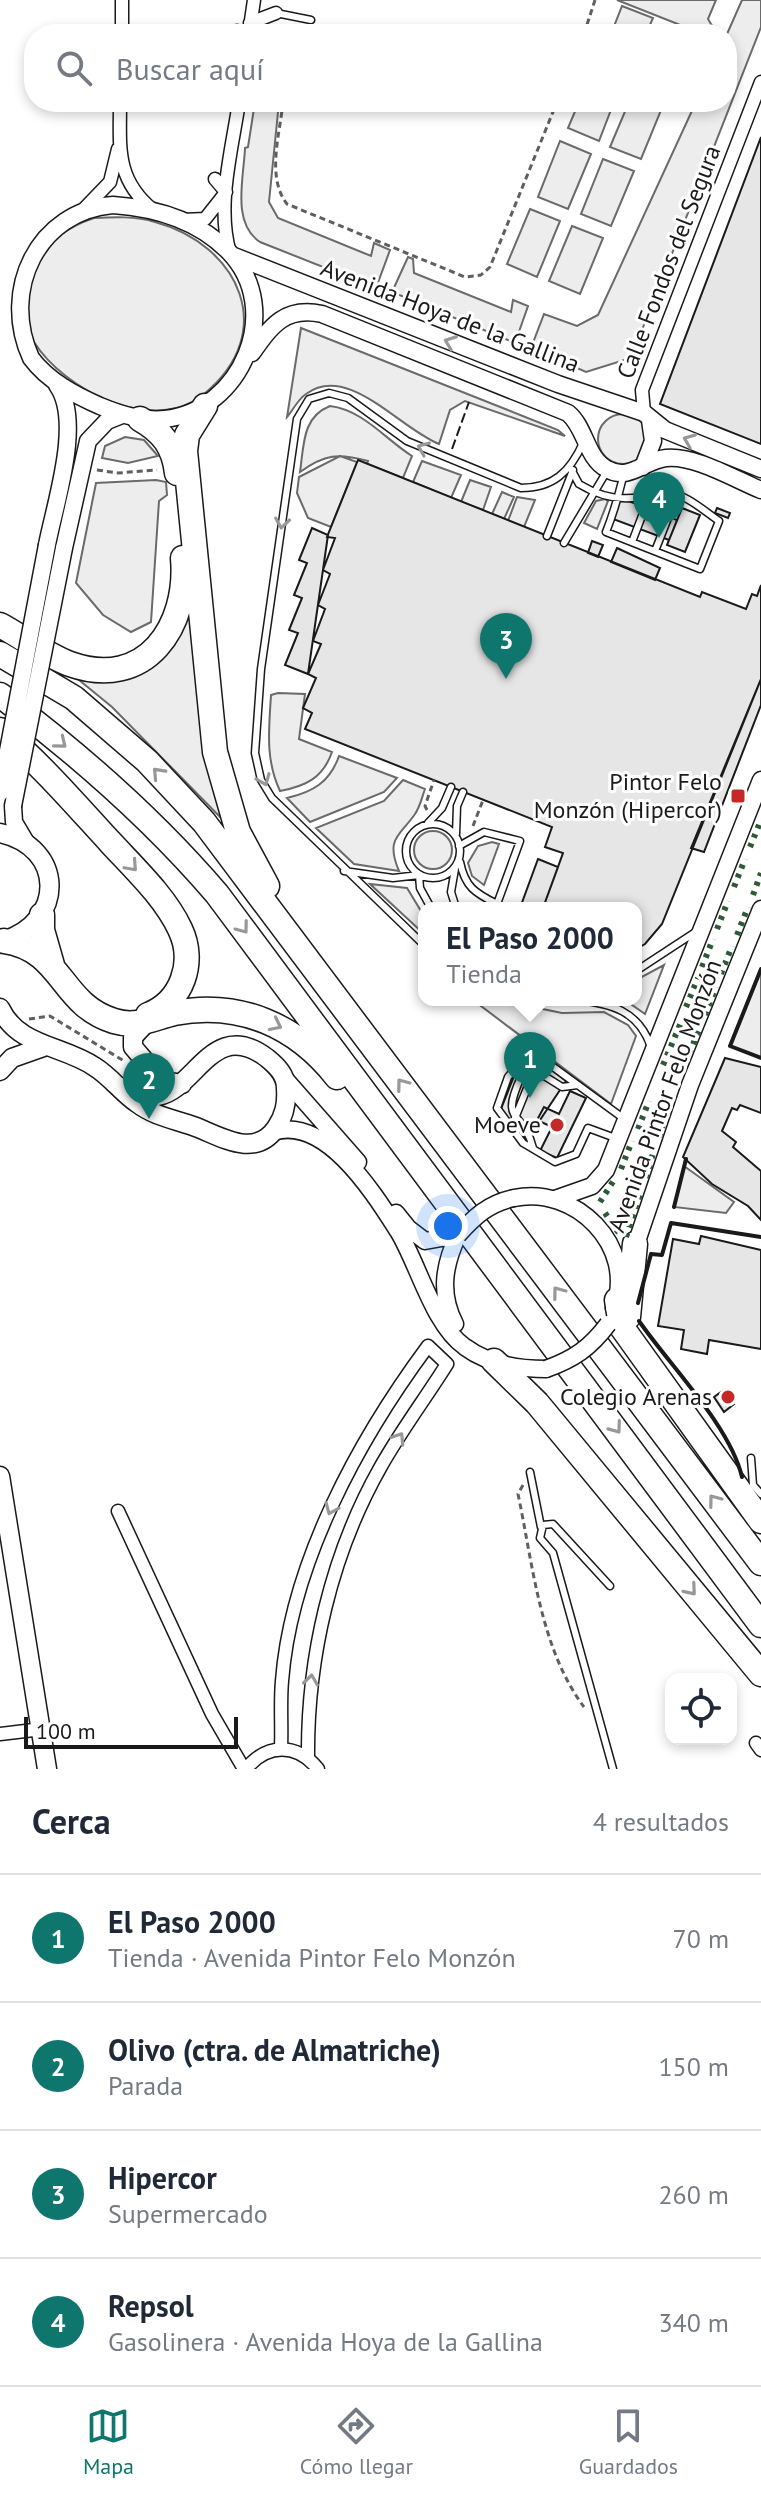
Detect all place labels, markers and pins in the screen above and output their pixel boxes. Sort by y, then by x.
pin: 4 [633,472,685,538]
pin: 3 [480,613,532,679]
place label: Pintor Felo Monzón (Hipercor) [534,766,722,825]
marker: Pintor Felo Monzón (Hipercor) [729,787,747,805]
pin: 1 [504,1032,556,1098]
pin: 2 [123,1053,175,1119]
place label: Moeve [474,1109,541,1140]
marker: Moeve [548,1116,566,1134]
place label: Colegio Arenas [560,1381,712,1412]
marker: Colegio Arenas [719,1388,737,1406]

